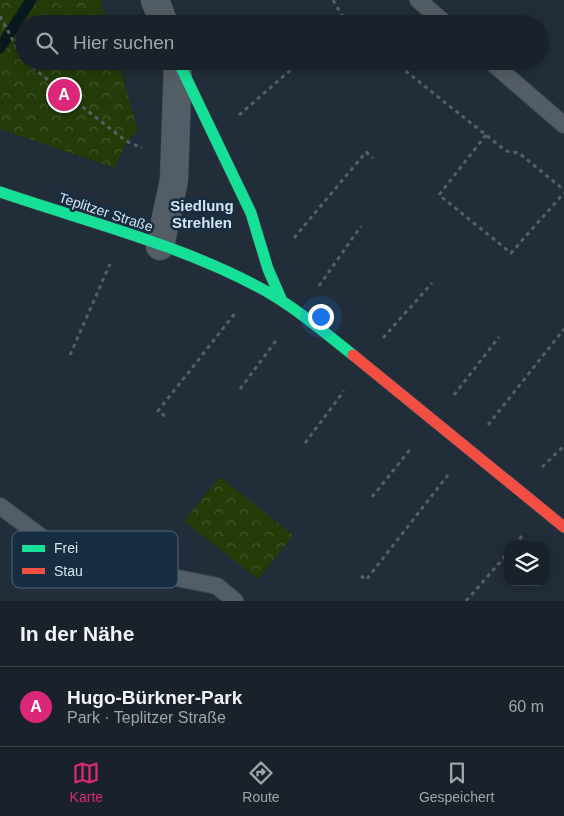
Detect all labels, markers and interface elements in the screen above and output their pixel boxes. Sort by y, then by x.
search box [15,15,549,70]
icon: search [33,29,61,57]
text: Hier suchen [73,32,174,53]
pin: A [48,76,80,114]
street label: Teplitzer Straße [57,189,155,235]
district label: Siedlung Strehlen [170,197,234,231]
your location [308,304,334,330]
legend [12,531,178,588]
text: Frei [54,540,78,556]
map controls [504,541,549,586]
button: layers [504,541,549,586]
text: Stau [54,563,83,579]
text: In der Nähe [20,622,134,645]
text: Hugo-Bürkner-Park [67,687,242,708]
text: A [30,698,42,715]
text: 60 m [508,698,544,715]
text: Park · Teplitzer Straße [67,709,226,726]
tab: Karte [70,759,103,805]
tab: Route [242,759,280,805]
tab: Gespeichert [419,759,494,805]

